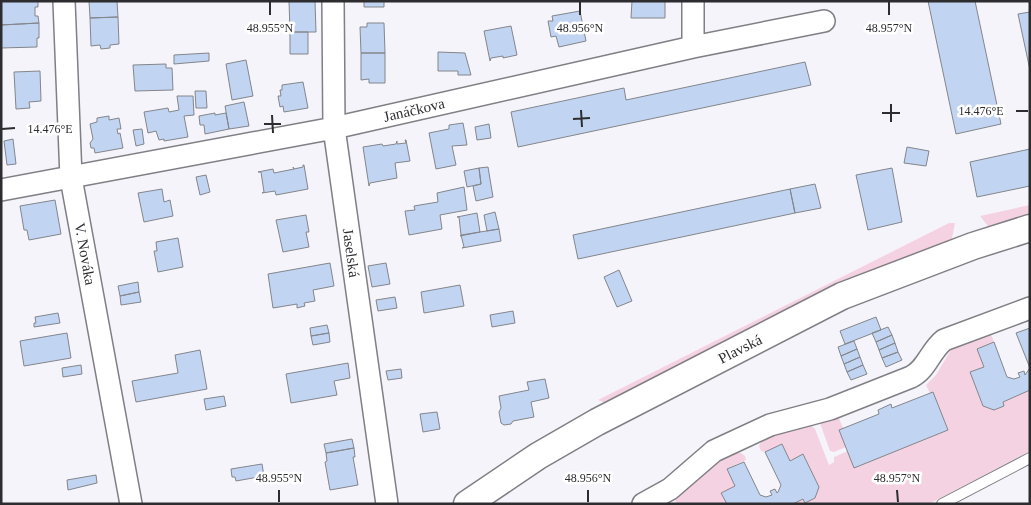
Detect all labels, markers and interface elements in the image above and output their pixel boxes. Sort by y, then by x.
text: 48.955°N [247,21,294,35]
text: 48.956°N [557,21,604,35]
text: 48.957°N [866,21,913,35]
street label: Janáčkova [382,95,447,125]
text: 14.476°E [958,104,1004,118]
text: 14.476°E [27,122,73,136]
street label: V. Nováka [72,222,98,287]
street label: Jaselská [340,228,362,279]
street label: Plavská [716,331,765,367]
text: 48.955°N [256,471,303,485]
text: 48.956°N [565,471,612,485]
text: 48.957°N [874,471,921,485]

